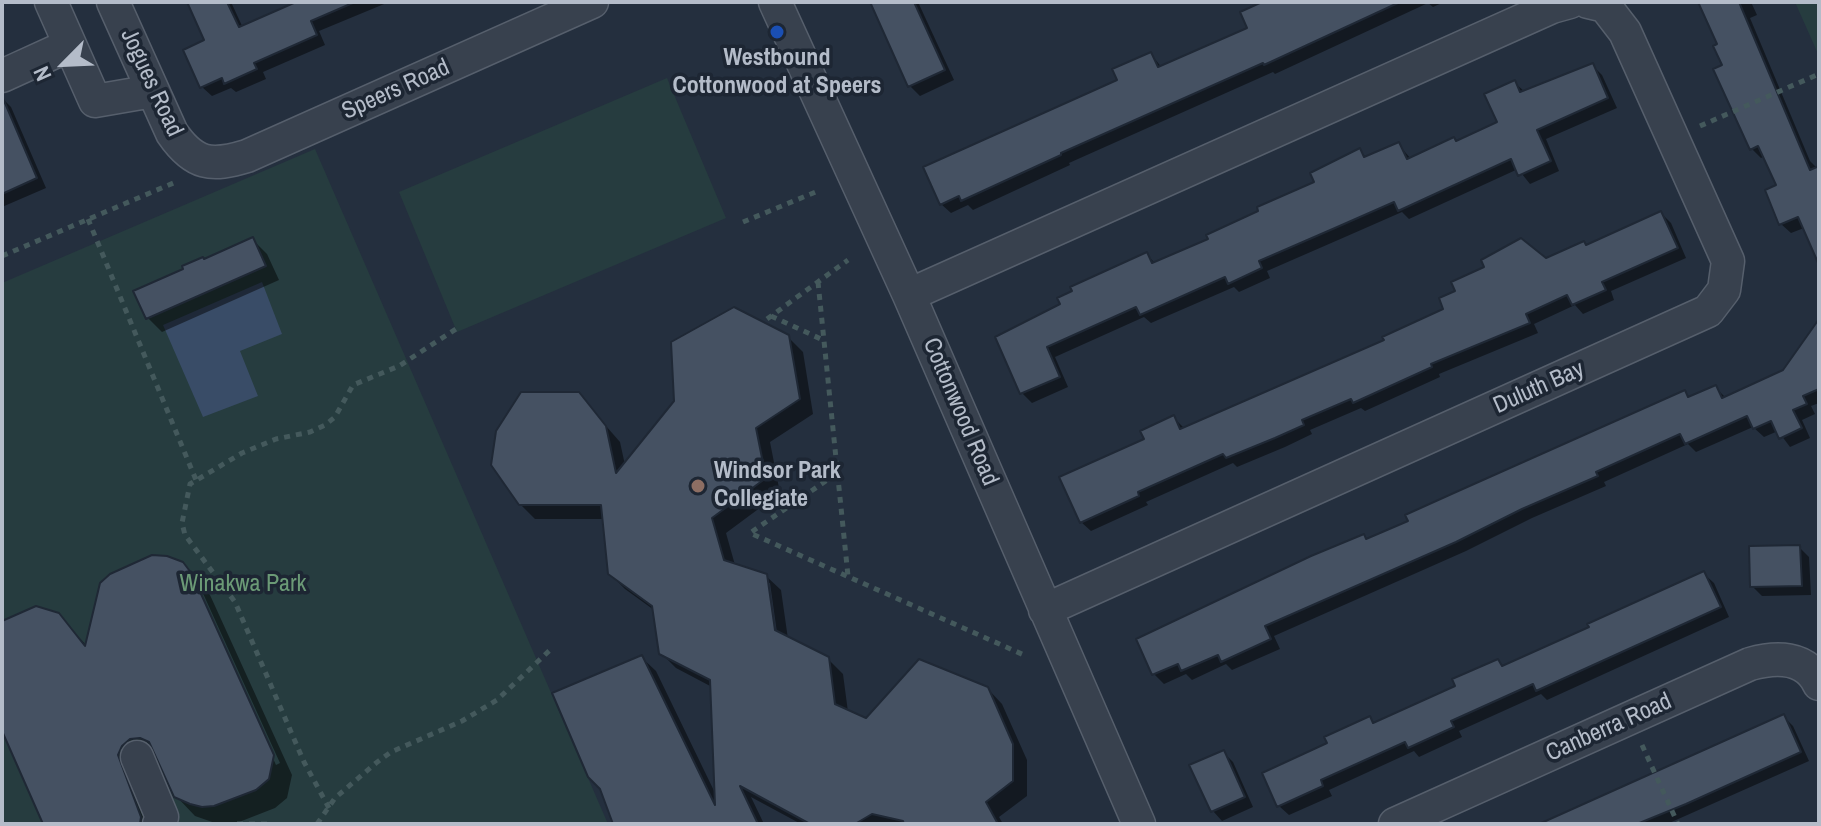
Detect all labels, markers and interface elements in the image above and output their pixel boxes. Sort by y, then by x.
marker: Westbound Cottonwood at Speers [768,23,786,41]
north arrow [24,24,104,104]
street label: Jogues Road [113,24,189,142]
place label: Westbound Cottonwood at Speers [673,45,881,101]
street label: Speers Road [338,53,454,127]
text: N [26,62,58,86]
street label: Cottonwood Road [916,334,1004,490]
street label: Duluth Bay [1489,355,1589,421]
place label: Windsor Park Collegiate [714,458,841,514]
marker: Windsor Park Collegiate [689,477,707,495]
park label: Winakwa Park [180,571,306,599]
street label: Canberra Road [1542,687,1676,769]

